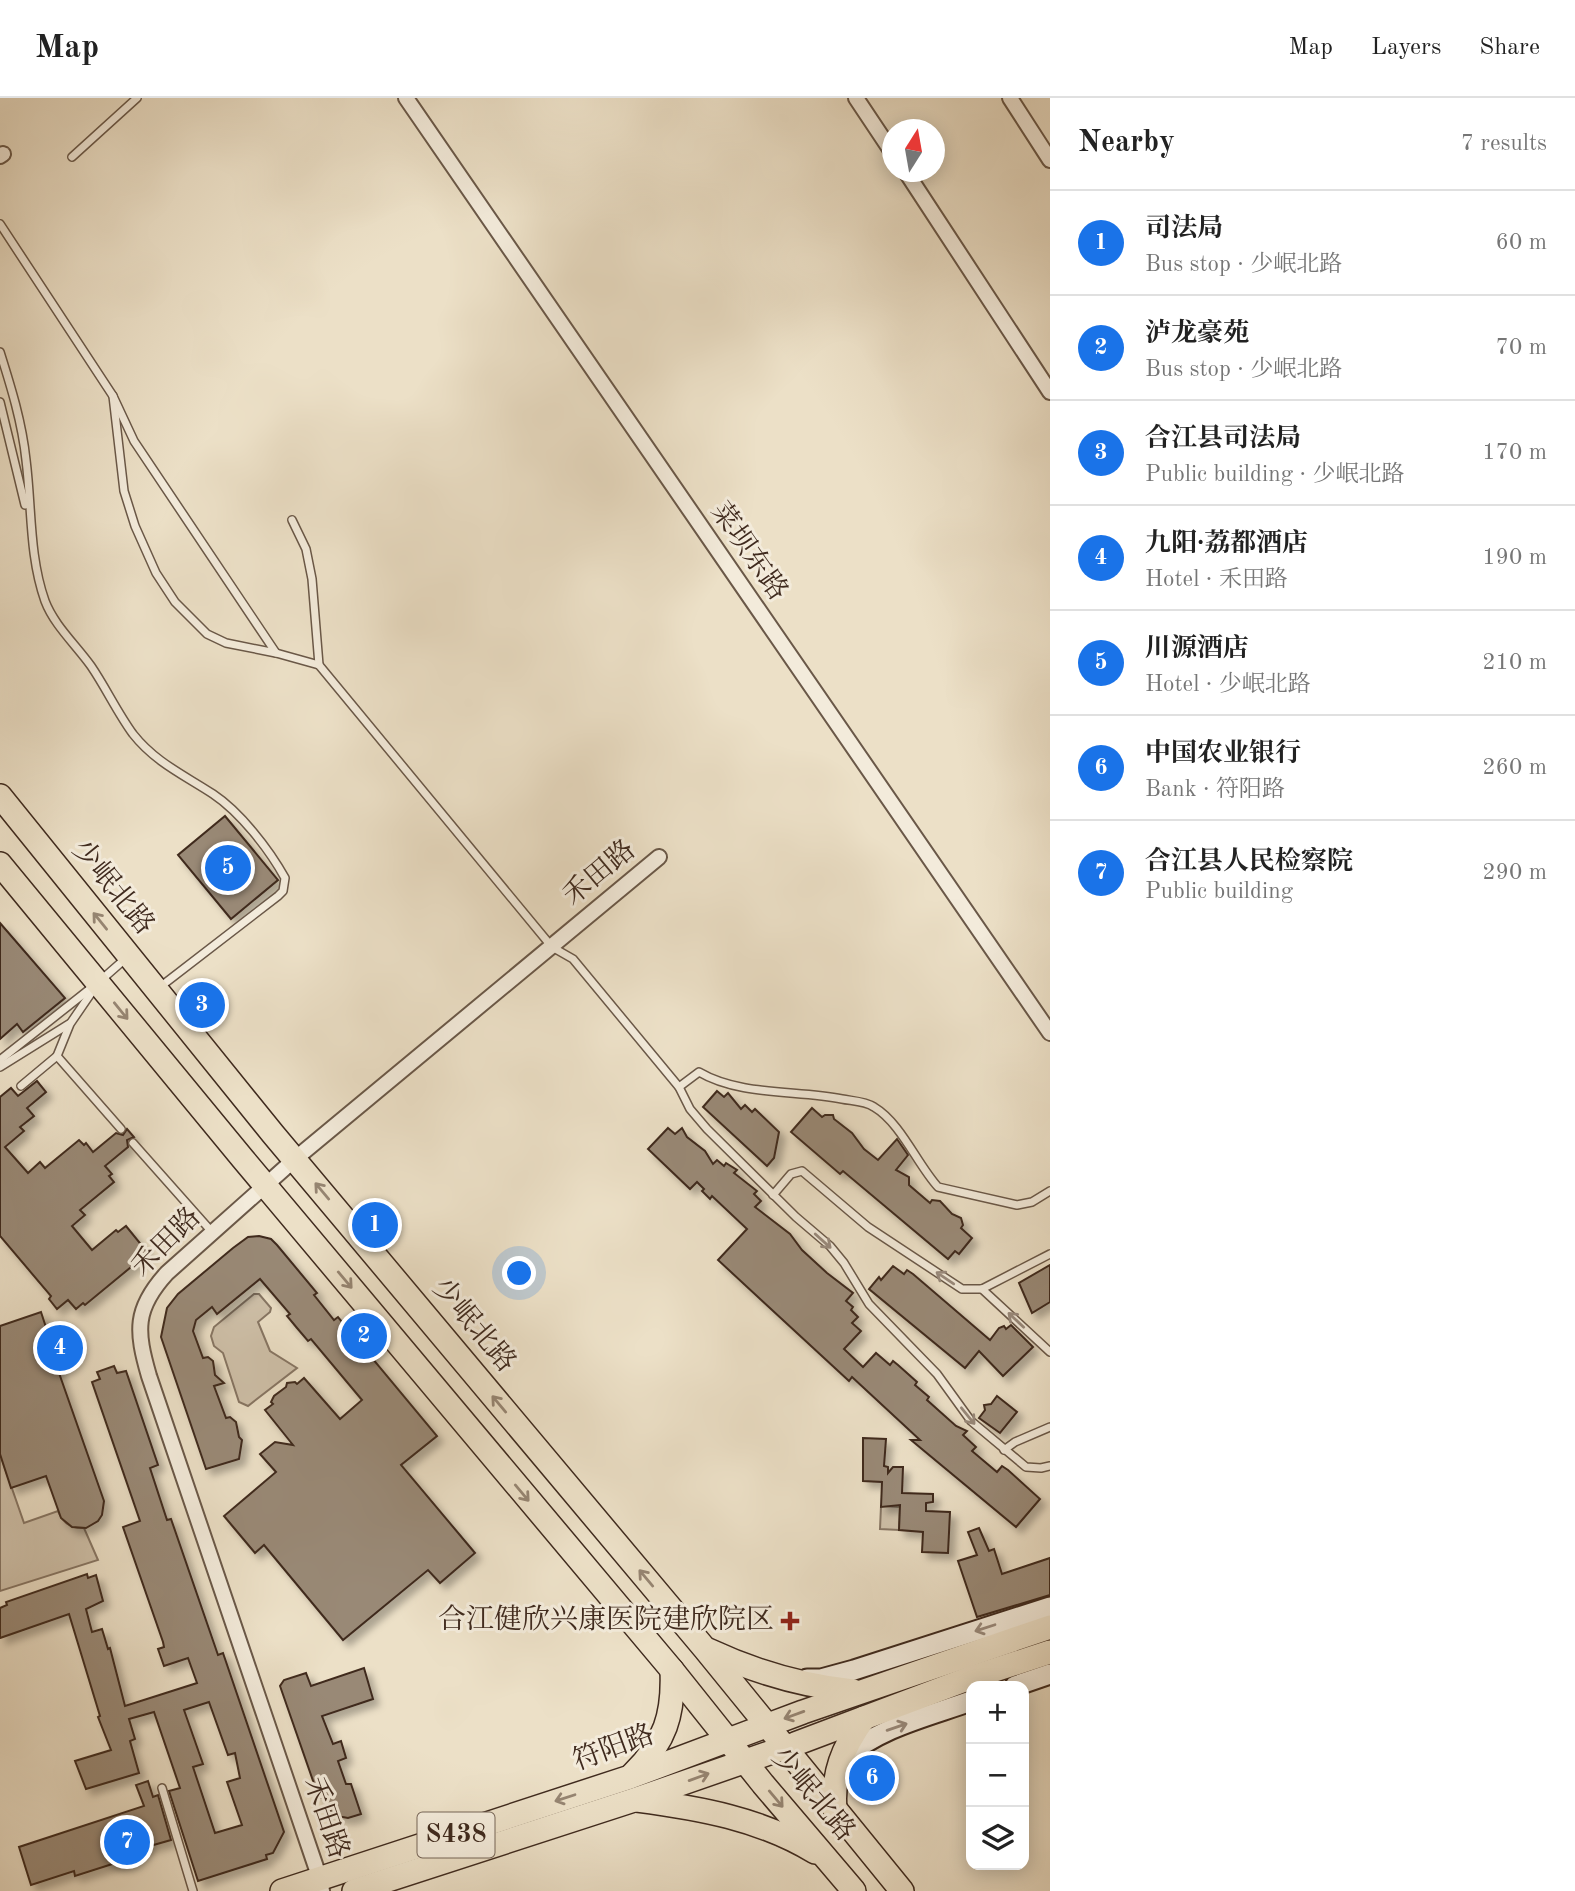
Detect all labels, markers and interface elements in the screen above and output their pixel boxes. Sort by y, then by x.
text: Map [35,32,99,65]
text: Map [1289,36,1333,60]
text: Layers [1371,36,1441,60]
text: Share [1479,36,1540,60]
north arrow [882,119,945,182]
text: Nearby [1078,128,1175,158]
text: 7 results [1461,132,1547,155]
text: 司法局 [1145,216,1223,242]
text: 1 [1094,231,1108,254]
text: 60 m [1496,231,1547,254]
text: Bus stop · 少岷北路 [1145,253,1342,276]
text: 泸龙豪苑 [1145,321,1249,347]
text: 2 [1094,336,1108,359]
text: 70 m [1496,336,1547,359]
text: Bus stop · 少岷北路 [1145,358,1342,381]
text: 合江县司法局 [1145,426,1301,452]
text: 3 [1094,441,1108,464]
text: 170 m [1482,441,1547,464]
text: Public building · 少岷北路 [1145,463,1404,486]
street label: 菜坝东路 [704,496,794,606]
text: 九阳·荔都酒店 [1145,531,1308,557]
text: 4 [1094,546,1108,569]
text: 190 m [1482,546,1547,569]
text: Hotel · 禾田路 [1145,568,1288,591]
text: 川源酒店 [1145,636,1249,662]
text: 5 [1094,651,1108,674]
text: 210 m [1482,651,1547,674]
text: Hotel · 少岷北路 [1145,673,1311,696]
text: 中国农业银行 [1145,741,1301,767]
text: 6 [1094,756,1108,779]
text: 260 m [1482,756,1547,779]
text: Bank · 符阳路 [1145,778,1285,801]
street label: 少岷北路 [66,834,160,940]
street label: 禾田路 [557,834,641,912]
pin: 5 [205,842,251,894]
text: 合江县人民检察院 [1145,849,1353,875]
text: 7 [1094,861,1108,884]
text: 290 m [1482,861,1547,884]
text: Public building [1145,880,1293,903]
one-way arrow [93,912,108,930]
pin: 3 [179,979,225,1031]
one-way arrow [113,1002,129,1020]
one-way arrow [314,1183,330,1201]
pin: 1 [352,1199,398,1251]
street label: 禾田路 [125,1201,207,1283]
one-way arrow [814,1233,832,1249]
your location [502,1256,536,1290]
one-way arrow [338,1270,353,1288]
one-way arrow [936,1271,955,1285]
street label: 少岷北路 [426,1272,522,1378]
pin: 2 [341,1310,387,1362]
one-way arrow [1008,1312,1025,1329]
pin: 4 [37,1322,83,1374]
one-way arrow [491,1395,507,1413]
one-way arrow [960,1406,976,1424]
one-way arrow [514,1483,530,1501]
one-way arrow [638,1569,654,1587]
place label: 合江健欣兴康医院建欣院区 [438,1604,774,1635]
marker: 合江健欣兴康医院建欣院区 [780,1611,800,1631]
one-way arrow [974,1622,996,1635]
map controls [966,1681,1029,1870]
button: + [966,1681,1029,1744]
one-way arrow [784,1710,806,1722]
street label: 符阳路 [569,1719,658,1777]
one-way arrow [886,1719,908,1732]
street label: 少岷北路 [765,1741,861,1847]
button: − [966,1744,1029,1807]
pin: 6 [849,1752,895,1804]
one-way arrow [687,1770,709,1782]
street label: 禾田路 [298,1773,355,1862]
one-way arrow [768,1790,784,1808]
one-way arrow [554,1792,576,1805]
button: layers [966,1807,1029,1870]
road number: S438 [418,1812,494,1858]
pin: 7 [104,1816,150,1868]

